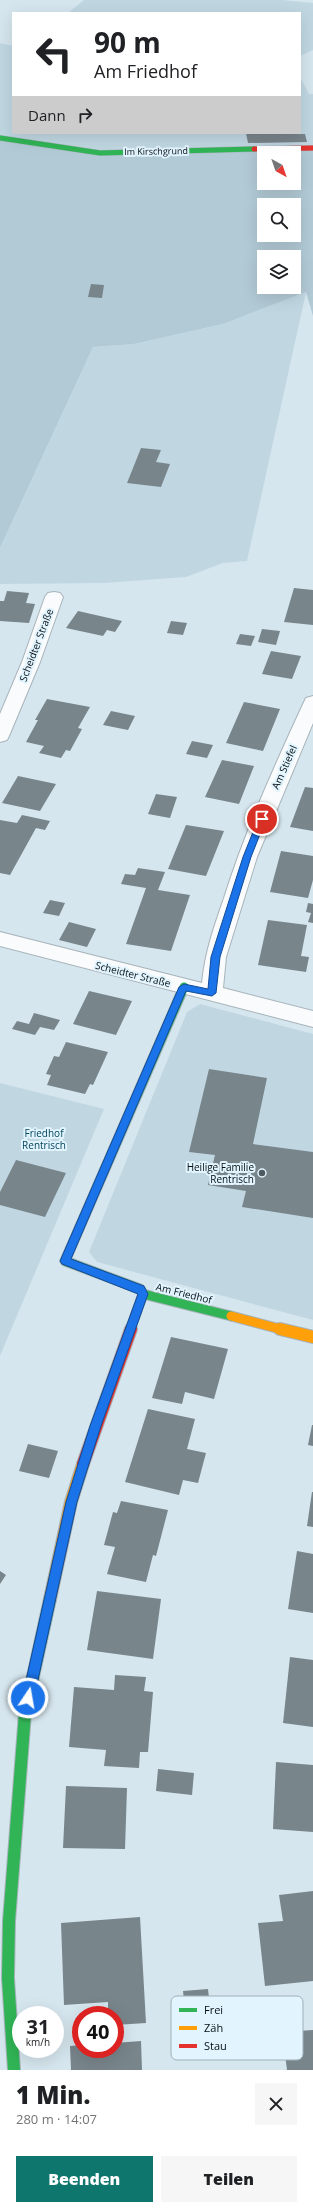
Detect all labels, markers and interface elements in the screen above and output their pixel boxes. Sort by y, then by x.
text: 90 m [94,23,161,61]
icon: left [28,28,80,80]
text: Am Friedhof [94,59,197,83]
icon: right [74,104,96,126]
text: Dann [28,105,66,125]
street label: Im Kirschgrund [124,144,188,158]
north arrow [257,146,301,190]
map controls [257,146,301,294]
button: search [257,198,301,242]
button: layers [257,250,301,294]
street label: Scheidter Straße [16,606,56,683]
street label: Am Stiefel [268,743,300,791]
pin [245,802,279,836]
icon: arrive [251,808,273,830]
street label: Scheidter Straße [94,958,172,990]
park label: Friedhof Rentrisch [22,1126,66,1152]
place label: Heilige Familie Rentrisch [187,1160,254,1186]
marker: Heilige Familie Rentrisch [257,1168,267,1178]
street label: Am Friedhof [155,1279,214,1307]
position arrow [7,1677,49,1719]
legend [171,1996,303,2060]
text: Frei [204,2002,223,2017]
speed limit sign: 40 [72,2006,124,2058]
text: 31 [27,2013,49,2040]
text: Zäh [204,2020,223,2035]
text: km/h [26,2035,50,2049]
text: Stau [204,2038,227,2053]
text: 1 Min. [16,2078,90,2111]
button: close [255,2083,297,2125]
text: 280 m · 14:07 [16,2110,97,2128]
button: Beenden [16,2156,153,2202]
button: Teilen [161,2156,297,2202]

